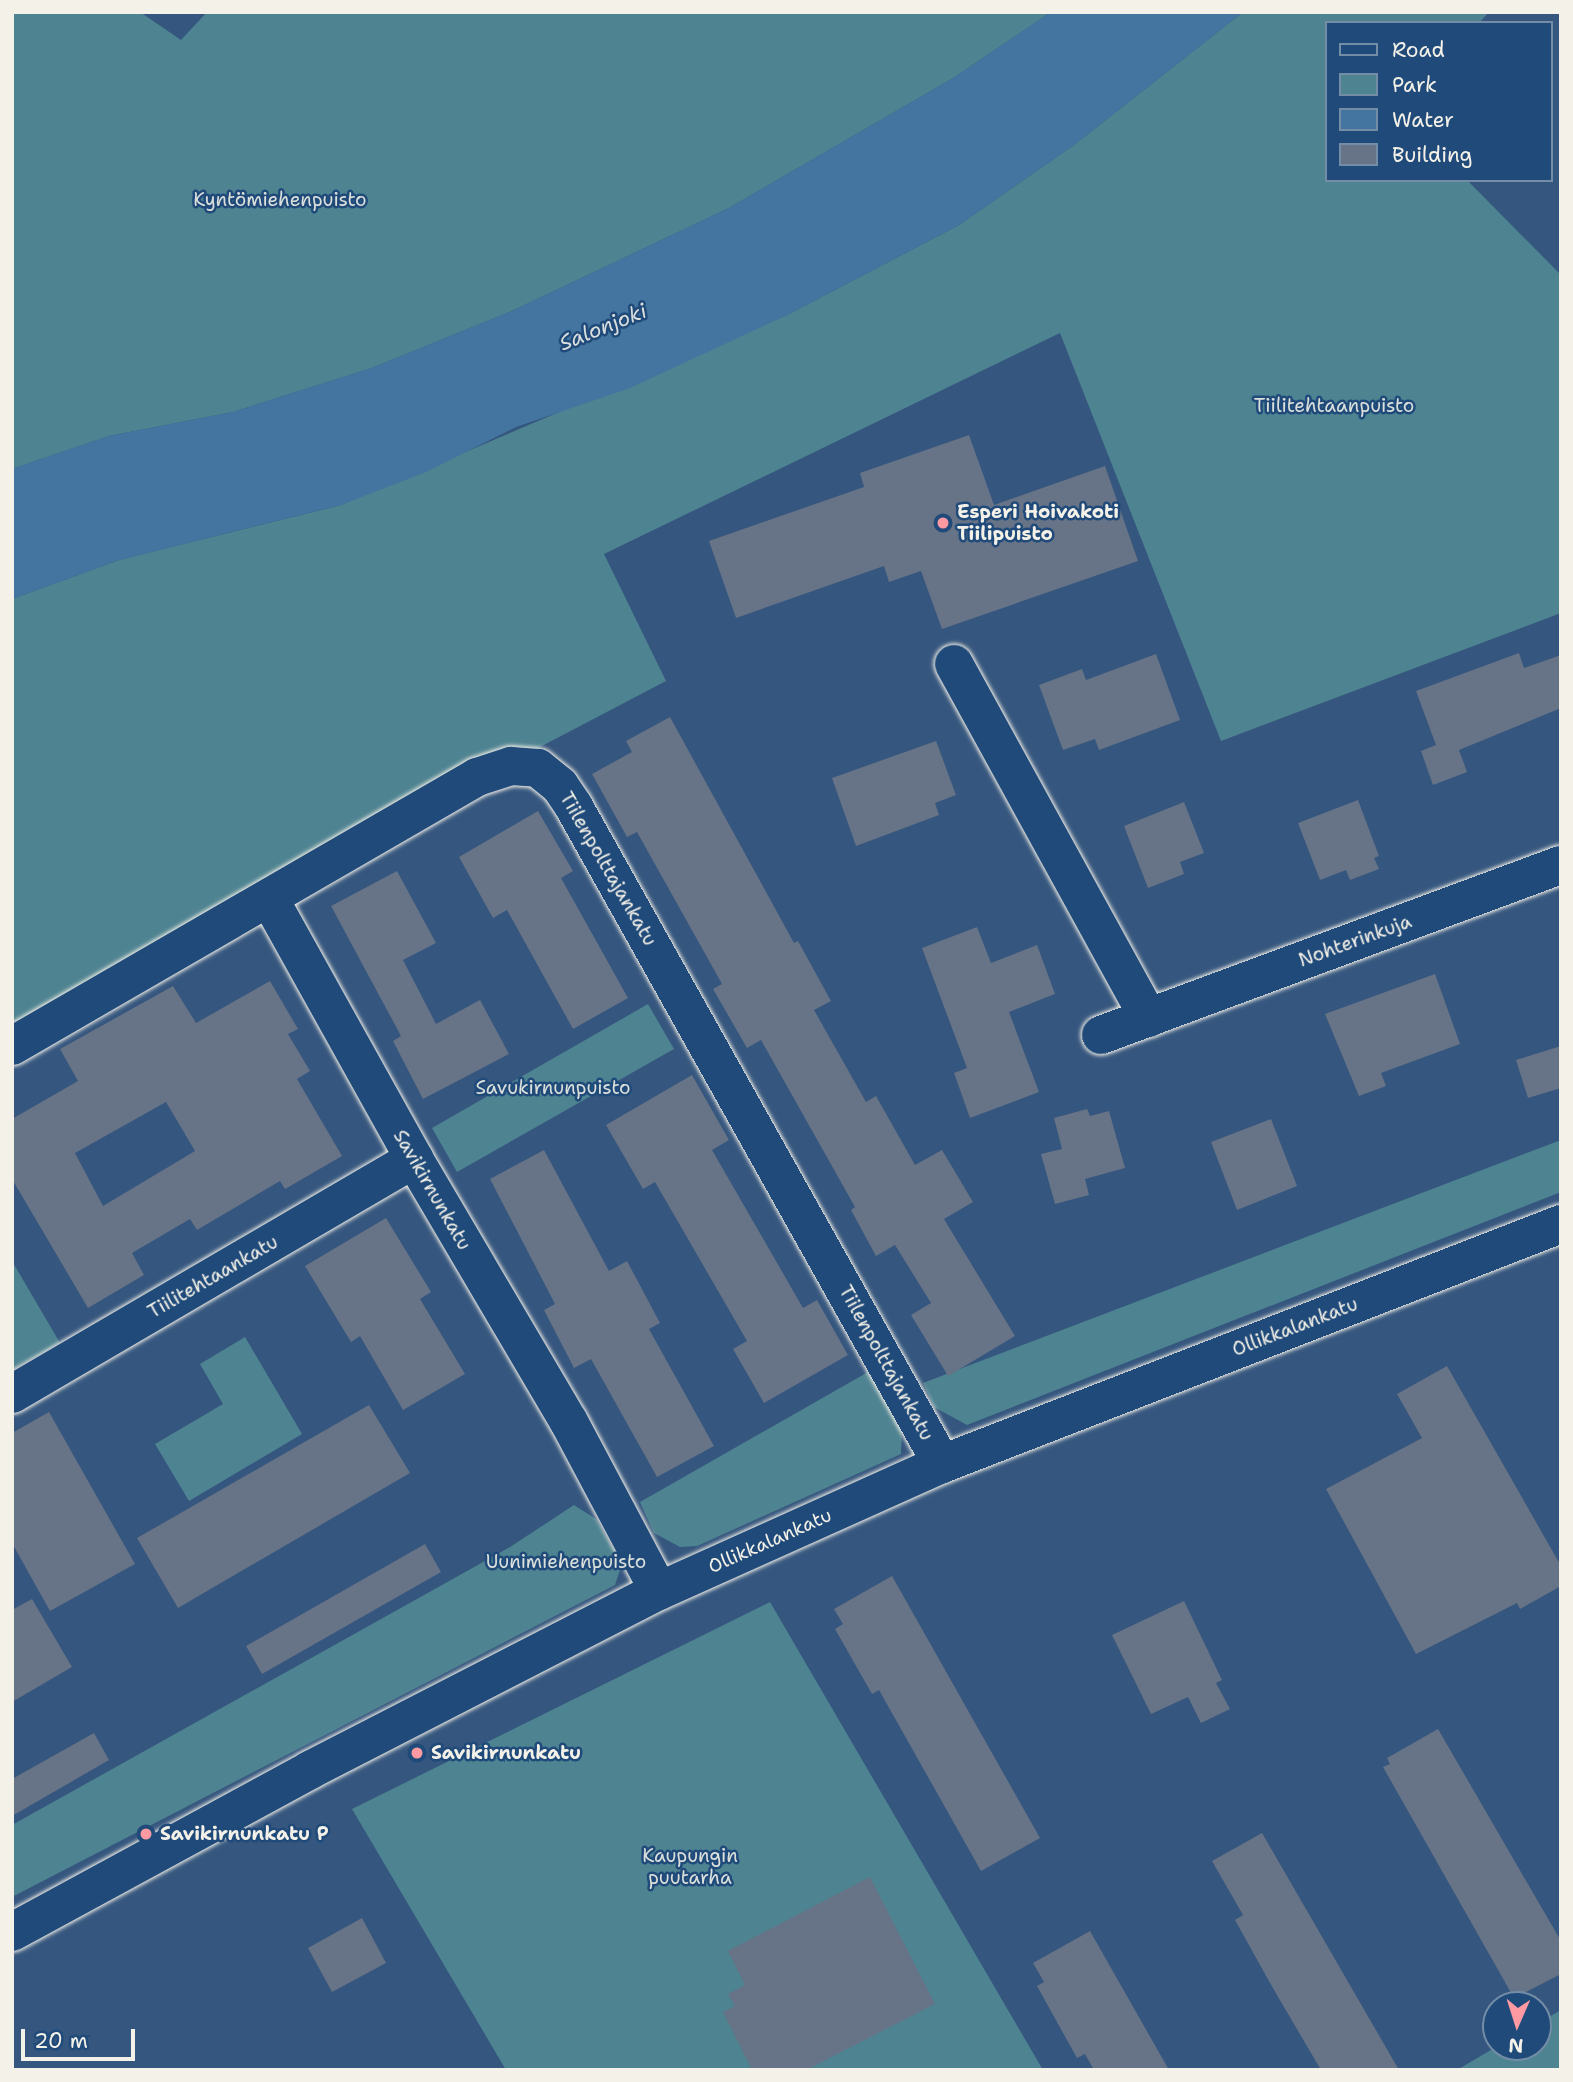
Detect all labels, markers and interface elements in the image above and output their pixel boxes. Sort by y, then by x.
legend [1324,21,1552,182]
text: Road [1392,36,1445,64]
text: Park [1392,71,1437,99]
text: Water [1392,106,1454,134]
text: Building [1392,141,1472,169]
park label: Kyntömiehenpuisto [193,189,367,211]
water label: Salonjoki [556,298,650,356]
park label: Tiilitehtaanpuisto [1254,395,1414,417]
place label: Esperi Hoivakoti Tiilipuisto [957,501,1119,545]
marker: Esperi Hoivakoti Tiilipuisto [935,515,951,531]
street label: Tiilenpolttajankatu [555,788,661,950]
street label: Nohterinkuja [1295,910,1415,972]
park label: Savukirnunpuisto [475,1077,631,1099]
street label: Savikirnunkatu [388,1126,476,1254]
street label: Tiilitehtaankatu [144,1231,282,1323]
street label: Tiilenpolttajankatu [834,1281,938,1445]
street label: Ollikkalankatu [1229,1293,1361,1361]
street label: Ollikkalankatu [705,1504,835,1578]
park label: Uunimiehenpuisto [486,1551,646,1573]
place label: Savikirnunkatu [431,1742,581,1764]
marker: Savikirnunkatu [409,1745,425,1761]
place label: Savikirnunkatu P [160,1823,329,1845]
marker: Savikirnunkatu P [138,1826,154,1842]
park label: Kaupungin puutarha [642,1845,738,1889]
north arrow [1482,1991,1552,2061]
scale bar [24,2016,138,2060]
text: 20 m [34,2027,88,2055]
text: N [1508,2033,1524,2058]

